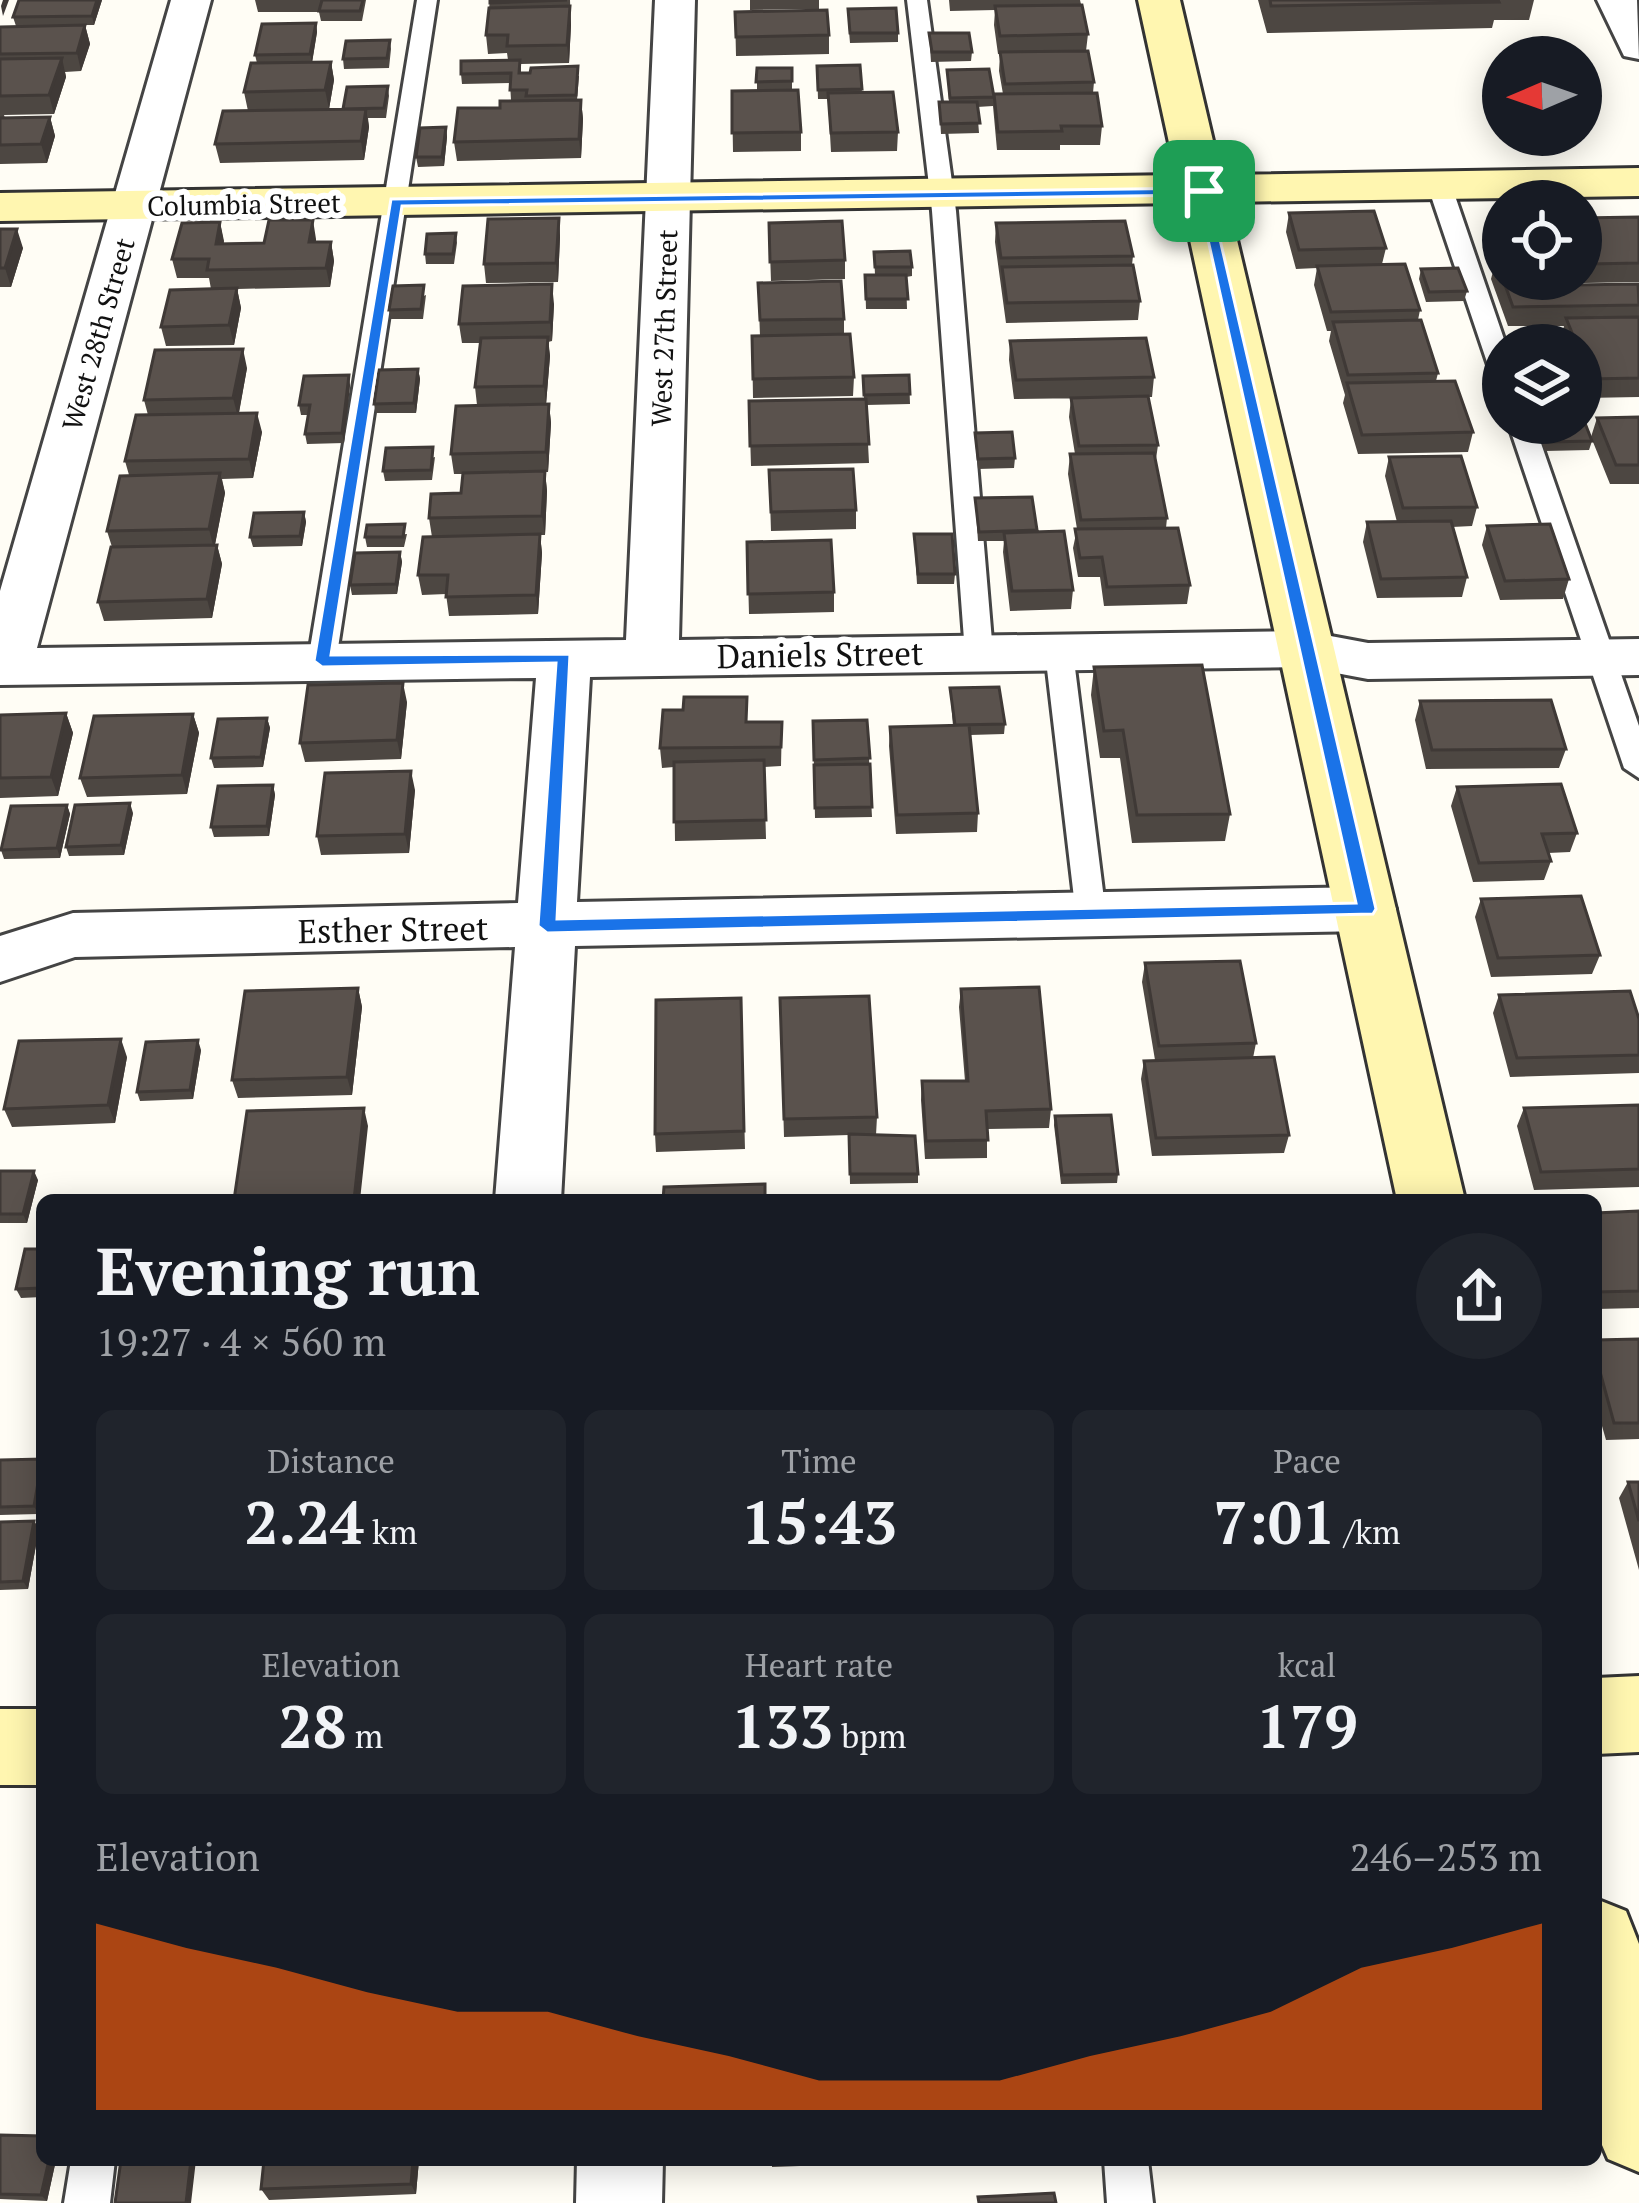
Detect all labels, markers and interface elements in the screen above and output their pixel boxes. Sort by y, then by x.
north arrow [1482,36,1602,156]
map controls [1482,36,1602,444]
pin [1153,140,1255,242]
icon: arrive [1171,158,1237,224]
button: locate [1482,180,1602,300]
street label: Columbia Street [147,184,341,224]
street label: West 27th Street [643,229,685,427]
street label: West 28th Street [53,234,143,434]
button: layers [1482,324,1602,444]
street label: Daniels Street [716,631,924,677]
street label: Esther Street [297,906,489,952]
text: Evening run [96,1226,480,1314]
button: share [1416,1233,1542,1359]
text: 19:27 · 4 × 560 m [96,1315,386,1367]
text: Distance [267,1439,395,1482]
text: Time [781,1439,857,1482]
text: Pace [1273,1439,1341,1482]
text: 2.24 [245,1482,364,1561]
text: 15:43 [741,1482,897,1561]
text: 7:01 [1213,1482,1336,1561]
text: km [364,1510,418,1553]
text: /km [1336,1510,1401,1553]
text: Elevation [262,1643,400,1686]
text: Heart rate [745,1643,893,1686]
text: kcal [1278,1643,1336,1686]
text: 28 [279,1686,347,1765]
text: 133 [732,1686,833,1765]
text: 179 [1256,1686,1358,1765]
text: m [347,1714,383,1757]
text: bpm [833,1714,906,1757]
text: Elevation [96,1830,260,1882]
text: 246–253 m [1350,1830,1542,1882]

